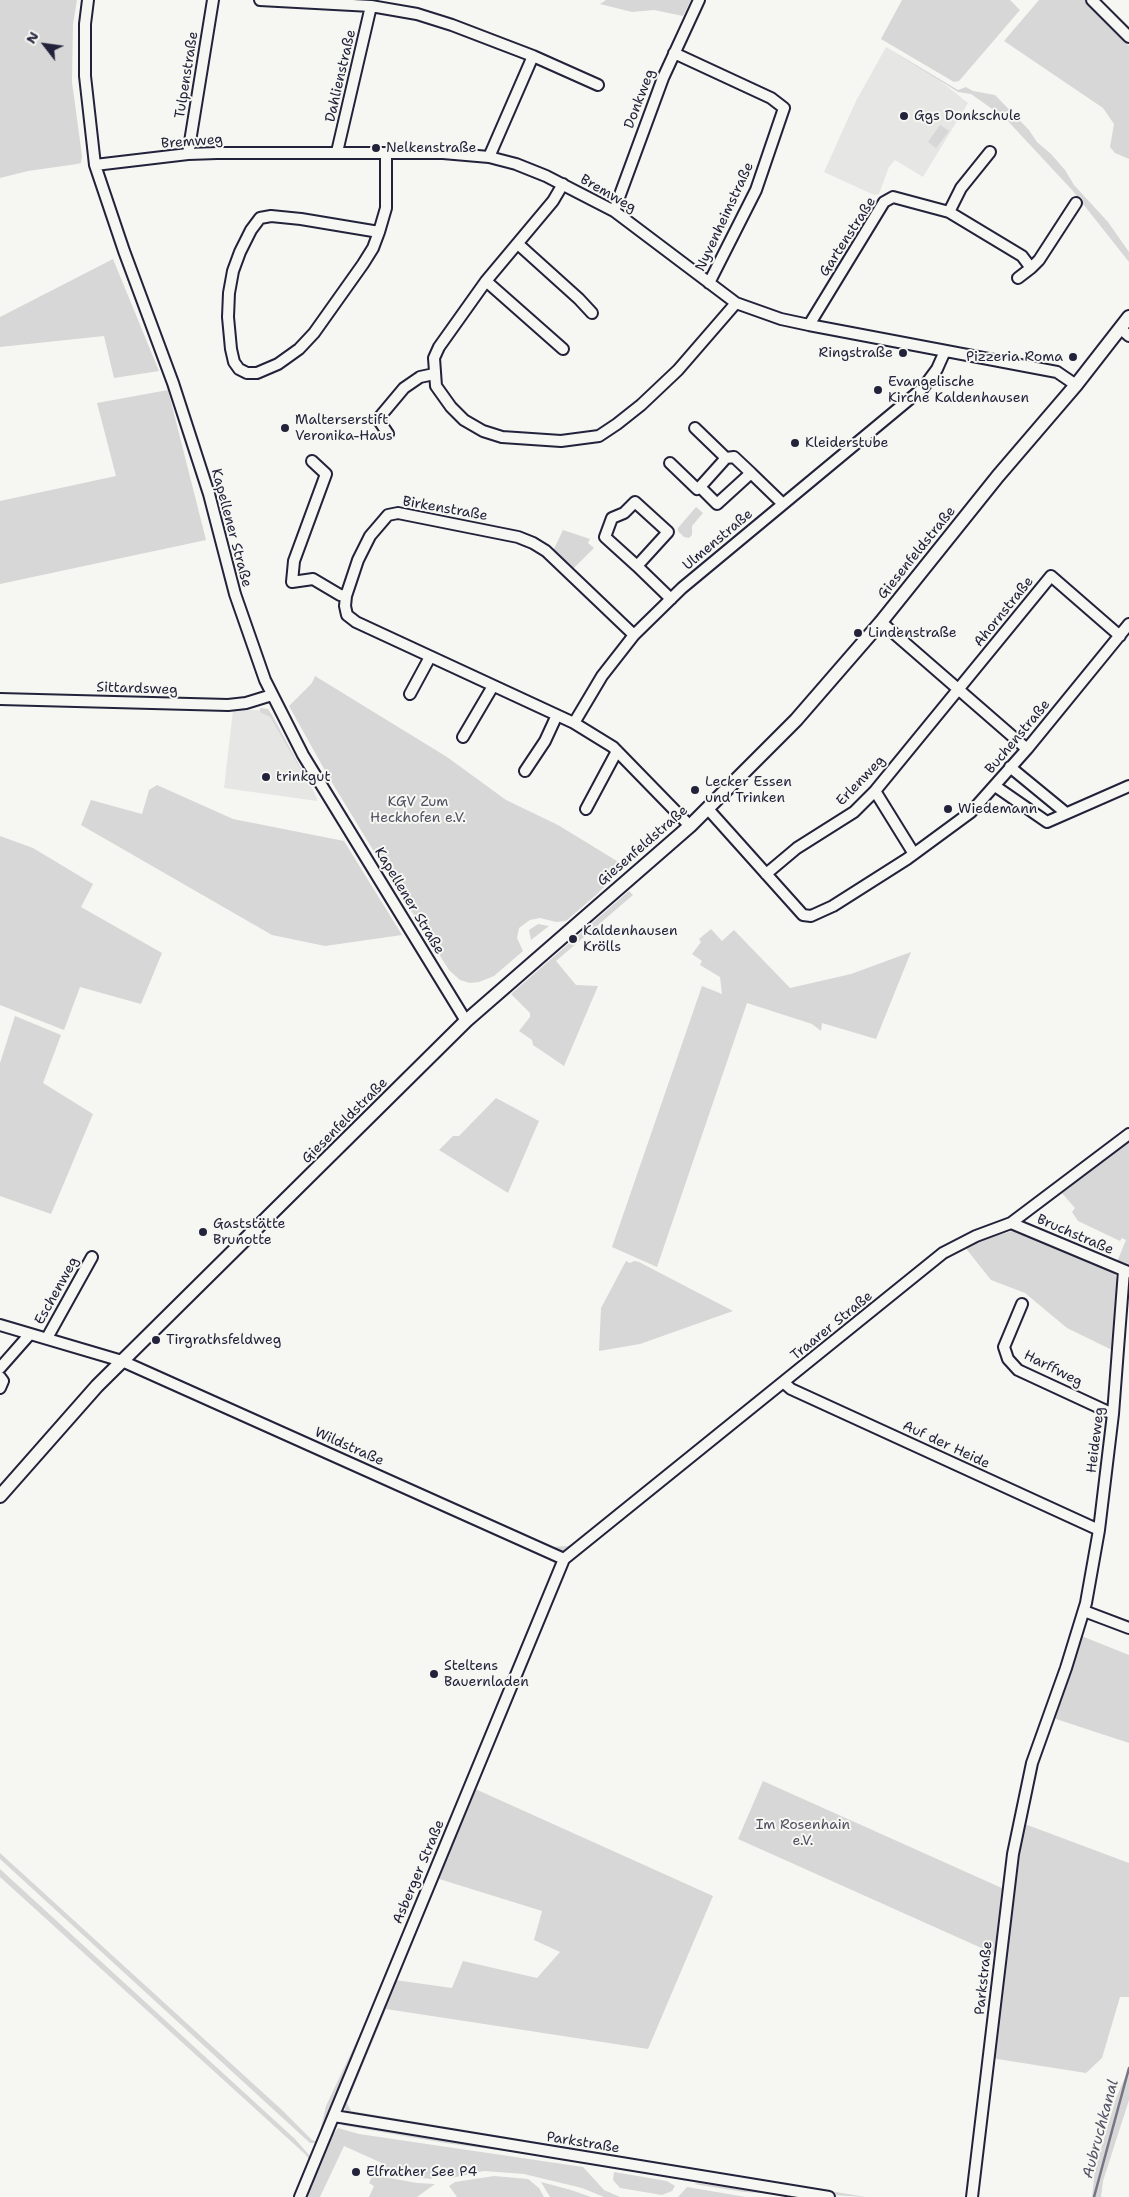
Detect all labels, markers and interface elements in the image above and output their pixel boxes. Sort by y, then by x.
north arrow [20,20,70,70]
text: N [21,28,43,47]
street label: Dahlienstraße [322,28,360,124]
street label: Tulpenstraße [172,30,202,120]
street label: Donkweg [621,67,659,131]
place label: Ggs Donkschule [914,108,1021,124]
marker: Ggs Donkschule [898,110,910,122]
street label: Bremweg [161,131,223,153]
place label: Nelkenstraße [386,140,477,156]
marker: Nelkenstraße [370,142,382,154]
street label: Nyvenheimstraße [692,160,758,274]
street label: Bremweg [577,171,639,217]
street label: Gartenstraße [816,194,880,280]
place label: Ringstraße [819,345,893,361]
marker: Ringstraße [897,347,909,359]
place label: Pizzeria Roma [966,349,1063,365]
marker: Pizzeria Roma [1067,351,1079,363]
place label: Evangelische Kirche Kaldenhausen [888,374,1029,407]
marker: Evangelische Kirche Kaldenhausen [872,384,884,396]
place label: Malterserstift Veronika-Haus [295,412,393,444]
marker: Malterserstift Veronika-Haus [279,422,291,434]
place label: Kleiderstube [805,435,889,451]
marker: Kleiderstube [789,437,801,449]
street label: Kapellener Straße [207,467,255,589]
street label: Birkenstraße [401,493,489,525]
street label: Giesenfeldstraße [874,503,960,603]
street label: Ulmenstraße [680,506,756,574]
street label: Ahornstraße [971,573,1037,651]
place label: Lindenstraße [868,625,957,641]
marker: Lindenstraße [852,627,864,639]
street label: Sittardsweg [96,679,178,699]
street label: Buchenstraße [982,696,1054,778]
street label: Erlenweg [833,752,889,810]
place label: trinkgut [276,769,331,785]
marker: trinkgut [260,771,272,783]
place label: Lecker Essen und Trinken [705,774,792,806]
marker: Lecker Essen und Trinken [689,784,701,796]
park label: KGV Zum Heckhofen e.V. [370,794,466,826]
place label: Wiedemann [958,801,1037,817]
street label: Giesenfeldstraße [594,802,692,890]
marker: Wiedemann [942,803,954,815]
street label: Kapellener Straße [370,844,448,958]
place label: Kaldenhausen Krölls [583,923,678,956]
marker: Kaldenhausen Krölls [567,933,579,945]
street label: Giesenfeldstraße [299,1075,391,1167]
street label: Bruchstraße [1034,1211,1116,1259]
place label: Gaststätte Brunotte [213,1216,286,1248]
marker: Gaststätte Brunotte [197,1226,209,1238]
street label: Eschenweg [31,1254,83,1328]
street label: Traarer Straße [788,1288,876,1364]
place label: Tirgrathsfeldweg [166,1332,281,1348]
marker: Tirgrathsfeldweg [150,1334,162,1346]
street label: Harffweg [1021,1347,1085,1391]
street label: Heideweg [1084,1406,1108,1474]
street label: Auf der Heide [900,1417,992,1473]
street label: Wildstraße [312,1424,386,1470]
place label: Steltens Bauernladen [444,1658,529,1690]
marker: Steltens Bauernladen [428,1668,440,1680]
park label: Im Rosenhain e.V. [756,1817,850,1850]
street label: Asberger Straße [390,1818,448,1926]
street label: Parkstraße [972,1940,996,2016]
water label: Aubruchkanal [1079,2078,1123,2180]
street label: Parkstraße [545,2129,621,2157]
place label: Elfrather See P4 [366,2164,477,2180]
marker: Elfrather See P4 [350,2166,362,2178]

